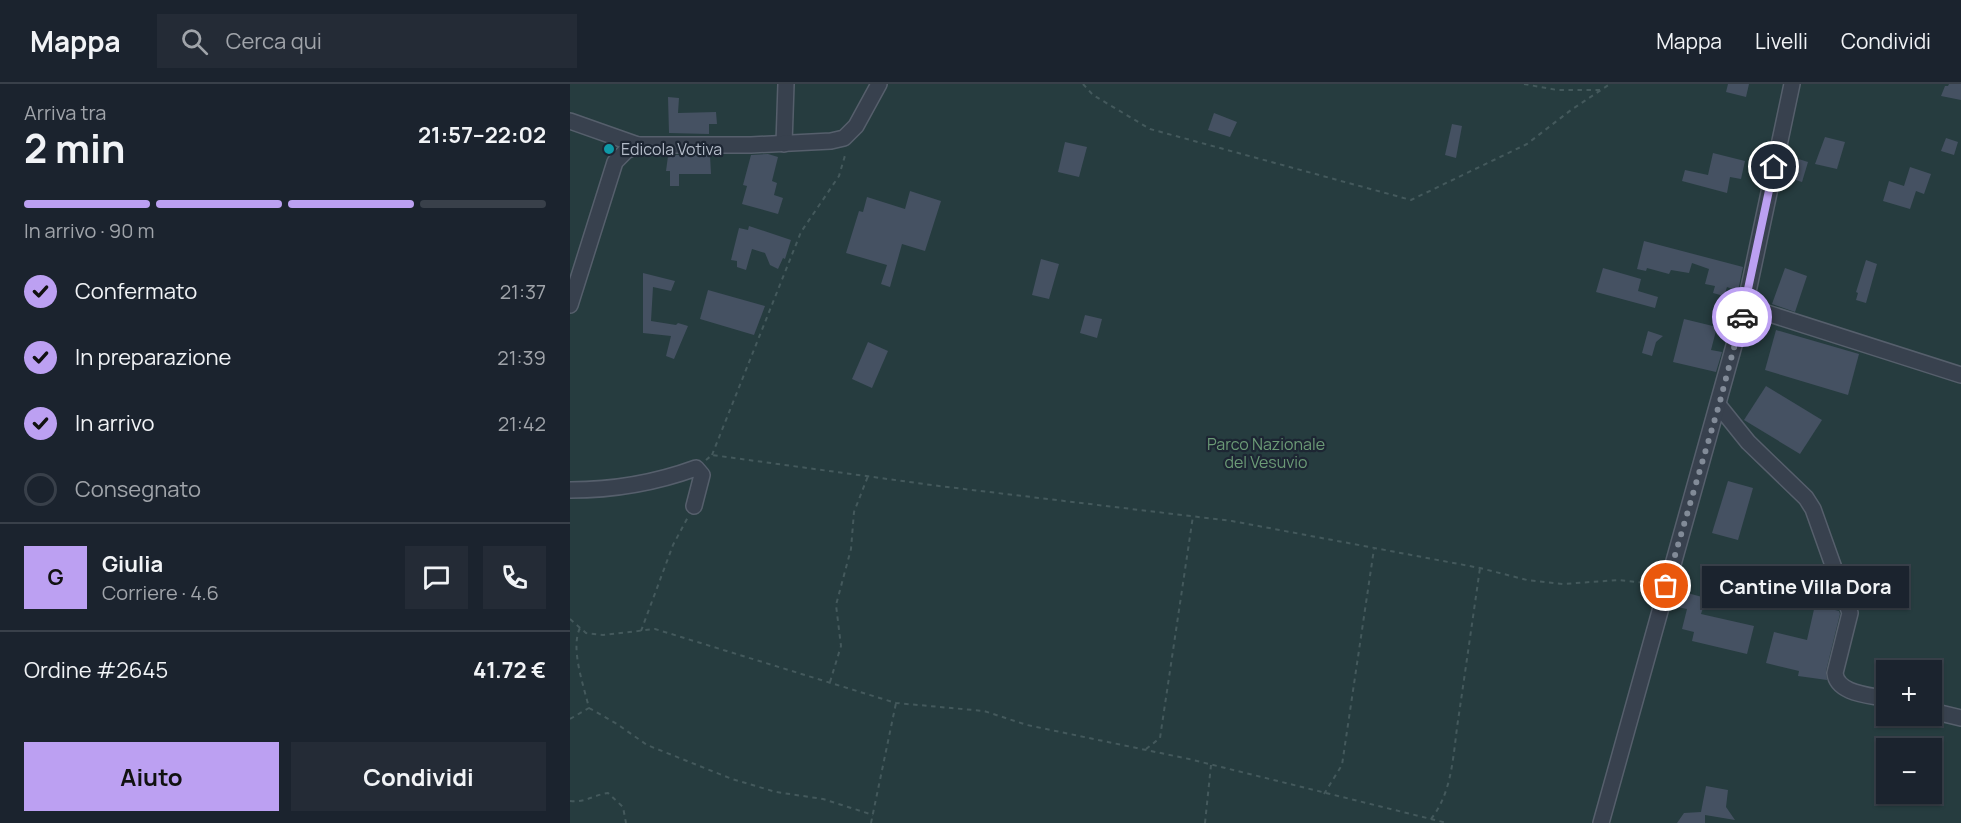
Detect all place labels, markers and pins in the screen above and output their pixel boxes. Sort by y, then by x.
place label: Edicola Votiva [621,138,722,160]
pin [1748,141,1799,192]
marker: Edicola Votiva [602,142,616,156]
pin [1640,560,1691,611]
callout: Cantine Villa Dora [1702,565,1909,607]

